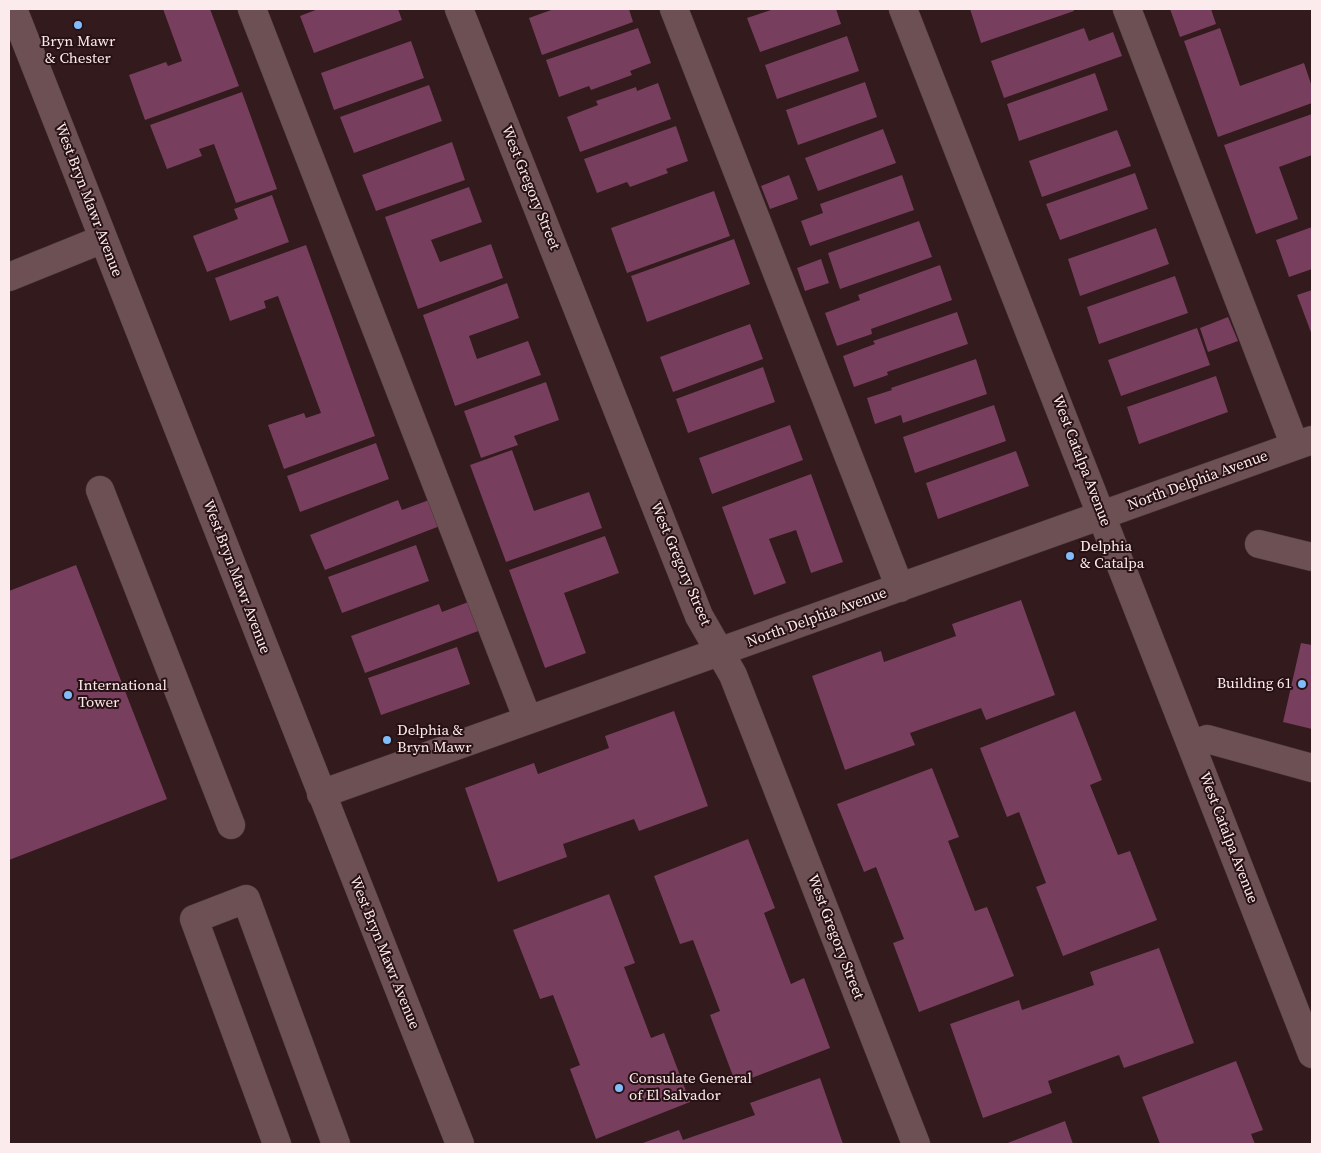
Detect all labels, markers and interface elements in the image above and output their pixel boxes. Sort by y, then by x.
marker: Bryn Mawr & Chester [72,19,84,31]
place label: Bryn Mawr & Chester [41,33,115,68]
street label: West Bryn Mawr Avenue [50,121,126,279]
street label: West Gregory Street [497,123,563,253]
street label: West Catalpa Avenue [1048,393,1114,529]
street label: North Delphia Avenue [1125,447,1271,515]
street label: West Bryn Mawr Avenue [198,498,274,656]
street label: West Gregory Street [646,500,714,628]
place label: Delphia & Catalpa [1080,538,1144,573]
marker: Delphia & Catalpa [1064,550,1076,562]
street label: North Delphia Avenue [744,584,890,652]
place label: Building 61 [1217,675,1292,693]
place label: International Tower [78,677,167,712]
marker: Building 61 [1296,678,1308,690]
marker: International Tower [62,689,74,701]
place label: Delphia & Bryn Mawr [397,722,472,757]
marker: Delphia & Bryn Mawr [381,734,393,746]
street label: West Catalpa Avenue [1195,770,1261,906]
street label: West Gregory Street [803,872,867,1002]
street label: West Bryn Mawr Avenue [345,874,423,1032]
place label: Consulate General of El Salvador [629,1070,752,1105]
marker: Consulate General of El Salvador [613,1082,625,1094]

